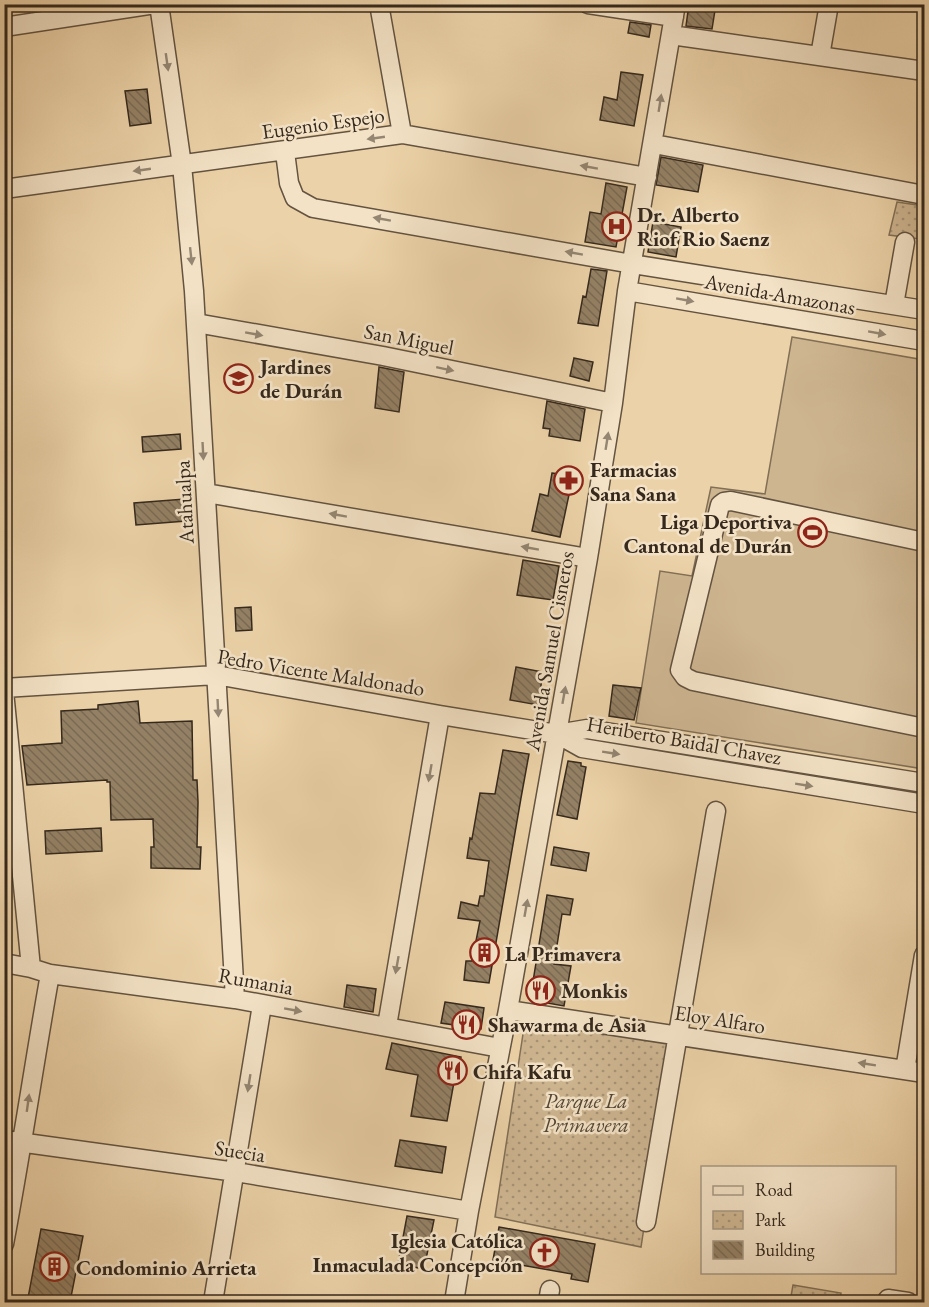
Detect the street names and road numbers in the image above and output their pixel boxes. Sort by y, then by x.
street label: Eugenio Espejo [260,101,386,145]
street label: Avenida Amazonas [701,267,858,321]
street label: San Miguel [362,317,456,361]
street label: Atahualpa [168,459,200,545]
street label: Avenida Samuel Cisneros [518,549,580,754]
street label: Pedro Vicente Maldonado [215,642,427,702]
street label: Heriberto Baidal Chavez [585,710,783,770]
street label: Rumania [217,961,296,1001]
street label: Eloy Alfaro [673,998,767,1040]
street label: Suecia [213,1134,268,1168]

